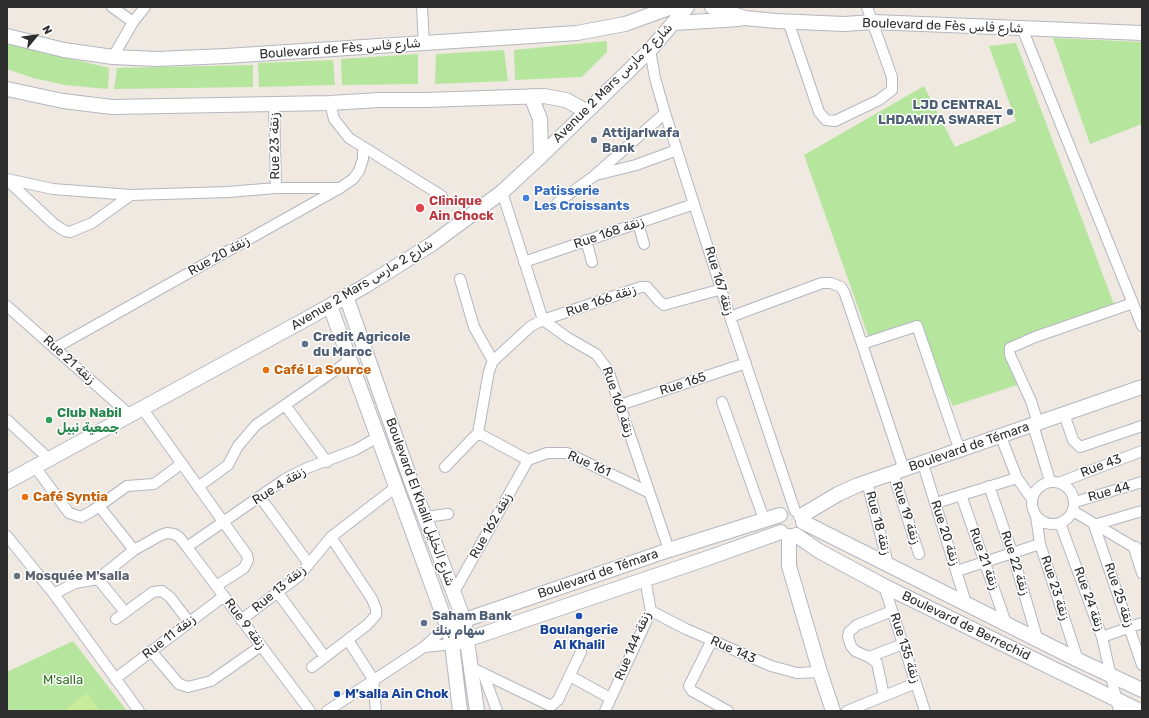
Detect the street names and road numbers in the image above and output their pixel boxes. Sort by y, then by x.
street label: Boulevard de Fès شارع فاس [862,15,1024,37]
street label: Avenue 2 Mars شارع 2 مارس [550,20,676,146]
street label: Boulevard de Fès شارع فاس [259,36,421,62]
street label: Rue 23 زنقة [267,112,283,180]
street label: Rue 168 زنقة [572,214,646,252]
street label: Rue 20 زنقة [186,233,252,279]
street label: Avenue 2 Mars شارع 2 مارس [288,236,436,334]
street label: Rue 167 زنقة [701,245,737,317]
street label: Rue 166 زنقة [564,282,638,320]
street label: Rue 21 زنقة [40,333,98,387]
street label: Rue 160 زنقة [599,365,637,439]
street label: Rue 165 [658,369,708,399]
street label: Boulevard El Khalil شارع الخليل [382,416,458,588]
street label: Boulevard de Témara [907,419,1031,475]
street label: Rue 161 [565,448,613,480]
street label: Rue 43 [1078,451,1124,481]
street label: Rue 4 زنقة [250,464,308,508]
street label: Rue 44 [1086,479,1132,505]
street label: Rue 19 زنقة [889,480,923,546]
street label: Rue 18 زنقة [862,489,894,557]
street label: Rue 162 زنقة [467,490,515,562]
street label: Rue 20 زنقة [927,499,963,567]
street label: Rue 21 زنقة [966,526,1002,592]
street label: Rue 22 زنقة [997,529,1033,597]
street label: Boulevard de Témara [536,546,660,602]
street label: Rue 23 زنقة [1037,554,1073,622]
street label: Rue 25 زنقة [1101,561,1137,629]
street label: Rue 13 زنقة [249,562,309,616]
street label: Rue 24 زنقة [1070,565,1108,633]
street label: Boulevard de Berrechid [899,588,1033,664]
street label: Rue 9 زنقة [221,596,269,652]
street label: Rue 144 زنقة [612,609,654,683]
street label: Rue 135 زنقة [886,611,924,685]
street label: Rue 11 زنقة [139,612,199,662]
street label: Rue 143 [708,633,758,667]

